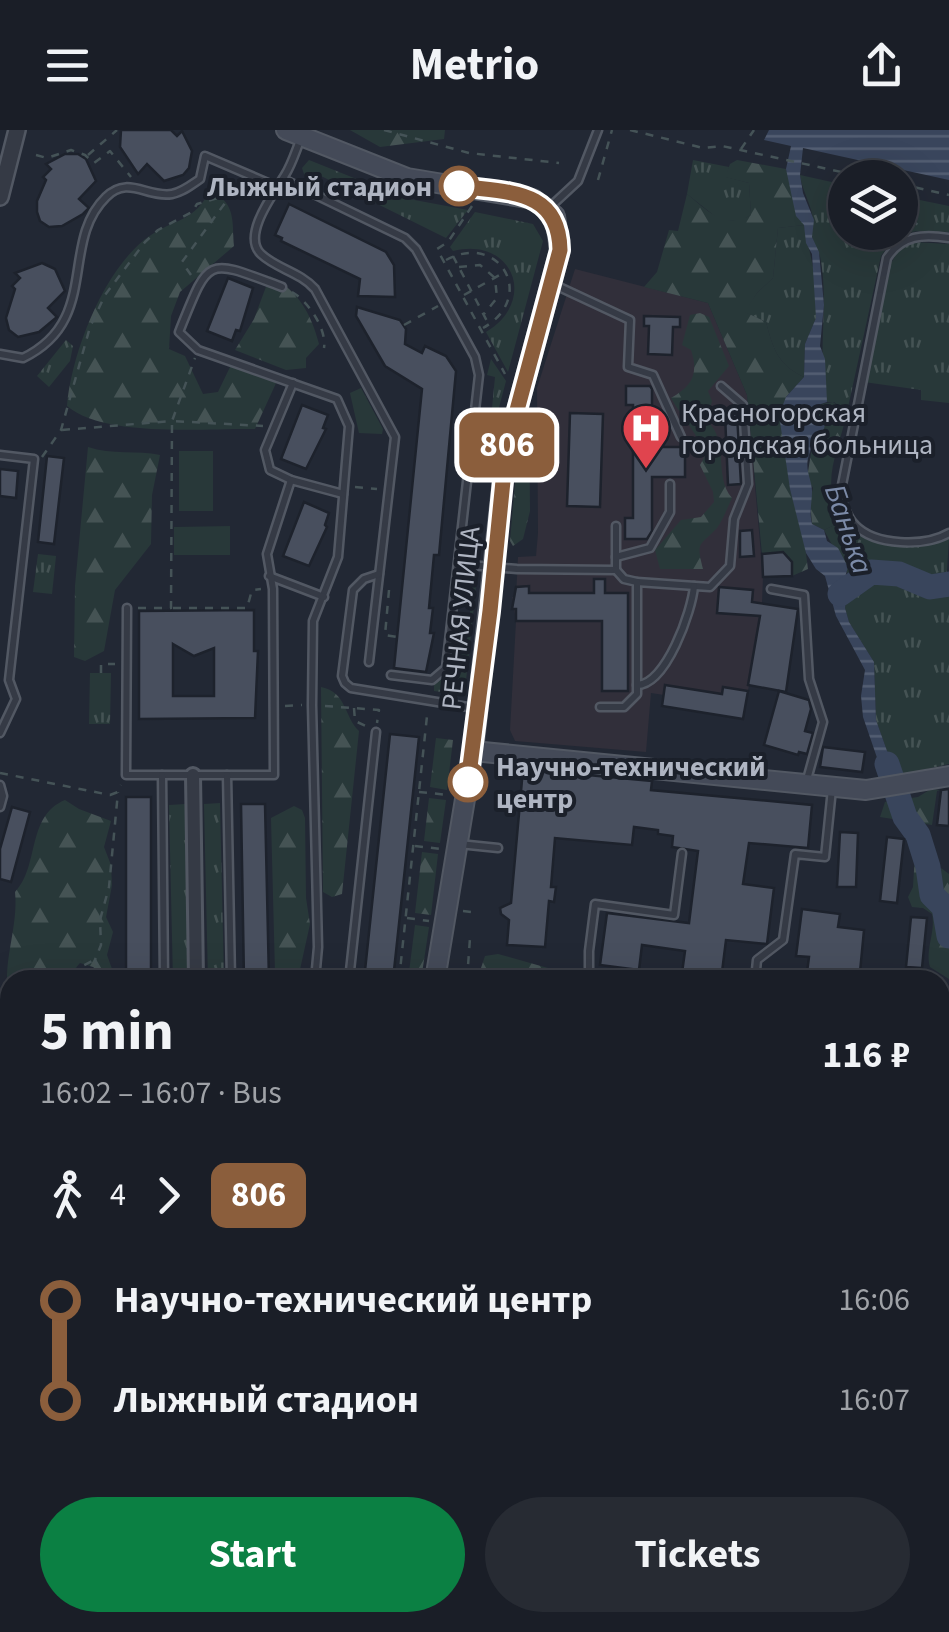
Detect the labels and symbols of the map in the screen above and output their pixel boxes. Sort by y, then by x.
place label: Лыжный стадион [206,167,432,207]
marker: Лыжный стадион [440,167,478,205]
place label: Красногорская городская больница [681,393,933,465]
hospital icon: Красногорская городская больница [620,402,672,470]
line badge: 806 [450,412,564,478]
water label: Банька [813,478,884,580]
street label: РЕЧНАЯ УЛИЦА [431,524,491,712]
place label: Научно-технический центр [496,747,765,819]
marker: Научно-технический центр [449,763,487,801]

